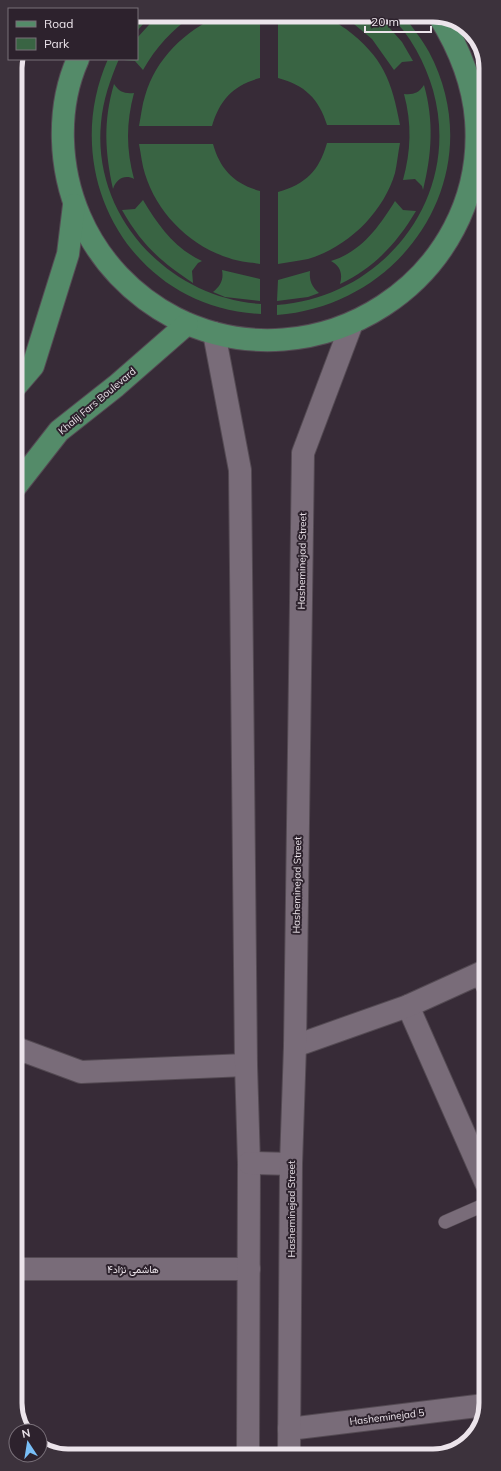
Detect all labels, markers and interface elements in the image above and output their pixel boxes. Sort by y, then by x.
legend [8,8,138,60]
scale bar [365,8,431,34]
text: 20 m [371,14,399,29]
text: Road [44,16,73,31]
text: Park [44,36,70,51]
street label: Khalij Fars Boulevard [56,365,138,437]
street label: Hasheminejad Street [295,512,309,610]
street label: Hasheminejad Street [290,836,304,934]
street label: Hasheminejad Street [285,1160,298,1258]
street label: هاشمی نژاد۴ [107,1263,159,1276]
street label: Hasheminejad 5 [349,1406,425,1428]
north arrow [8,1423,48,1463]
text: N [20,1426,31,1441]

